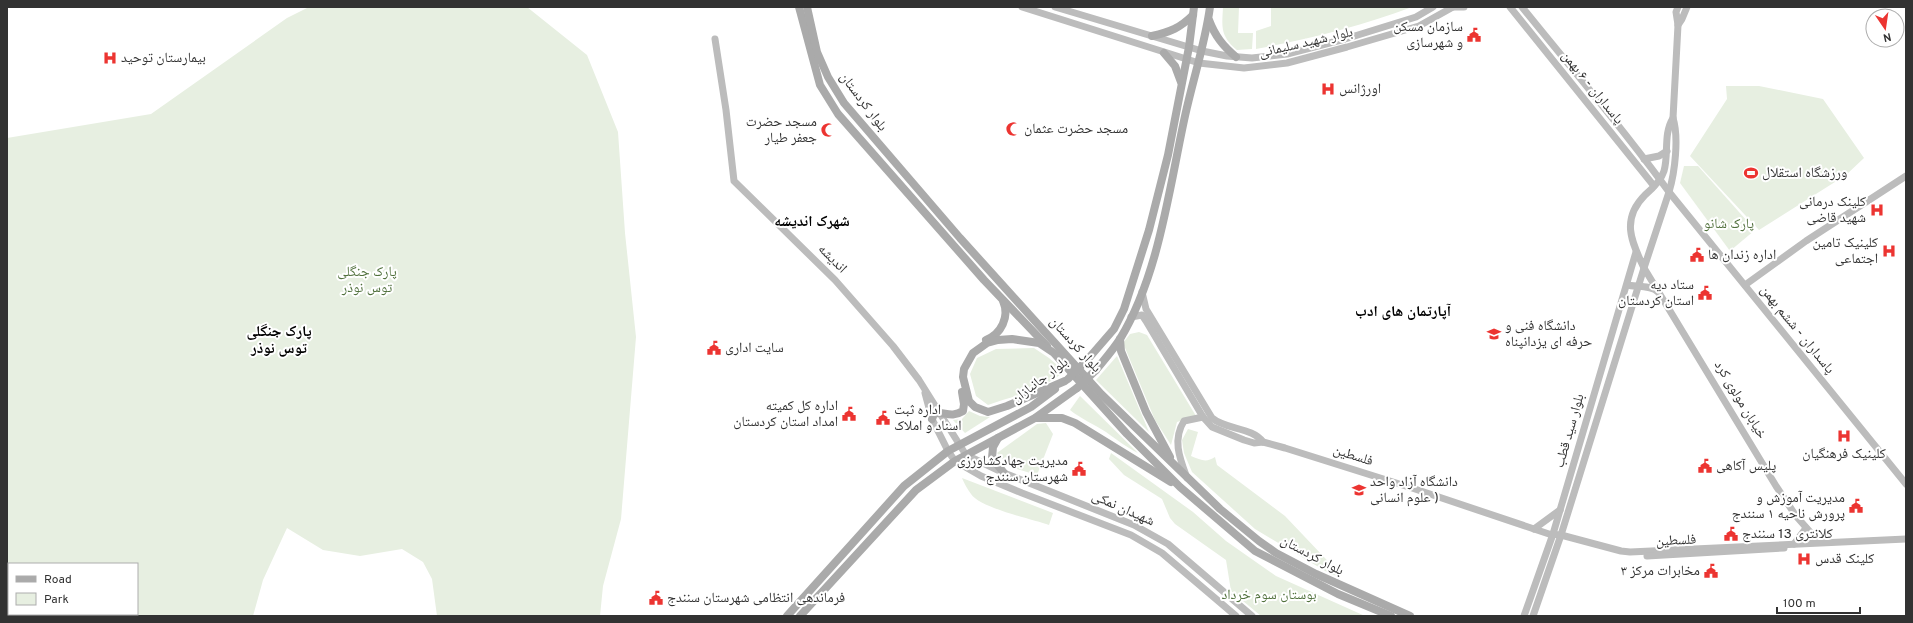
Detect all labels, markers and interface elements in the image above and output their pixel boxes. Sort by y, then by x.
north arrow [1865,8,1905,48]
place label: سازمان مسکن و شهرسازی [1393,19,1463,52]
street label: بلوار شهید سلیمانی [1257,24,1355,62]
public building icon: سازمان مسکن و شهرسازی [1466,27,1482,43]
text: N [1882,29,1892,44]
street label: پاسداران - ۶ بهمن [1557,48,1627,128]
hospital icon: بیمارستان توحید [102,50,118,66]
place label: بیمارستان توحید [121,50,206,67]
street label: بلوار کردستان [835,69,891,135]
hospital icon: اورژانس [1320,81,1336,97]
place label: اورژانس [1339,81,1381,98]
place label: مسجد حضرت جعفر طیار [746,114,817,147]
mosque icon: مسجد حضرت عثمان [1005,121,1021,137]
place label: مسجد حضرت عثمان [1024,121,1128,138]
mosque icon: مسجد حضرت جعفر طیار [820,122,836,138]
sports icon: ورزشگاه استقلال [1743,165,1759,181]
place label: ورزشگاه استقلال [1762,165,1847,182]
place label: کلینک درمانی شهید قاضی [1799,194,1866,227]
hospital icon: کلینک درمانی شهید قاضی [1869,202,1885,218]
district label: شهرک اندیشه [774,213,850,232]
park label: پارک شانو [1704,216,1754,233]
place label: کلینیک تامین اجتماعی [1812,235,1878,268]
street label: اندیشه [814,241,850,277]
hospital icon: کلینیک تامین اجتماعی [1881,243,1897,259]
public building icon: اداره زندان ها [1689,247,1705,263]
place label: اداره زندان ها [1708,247,1776,264]
park label: پارک جنگلی توس نوذر [337,264,397,297]
place label: ستاد دیه استان کردستان [1618,277,1694,310]
street label: پاسداران - ششم بهمن [1756,282,1838,378]
public building icon: ستاد دیه استان کردستان [1697,285,1713,301]
district label: آپارتمان های ادب [1355,303,1452,322]
street label: بلوار کردستان [1046,314,1105,376]
place label: دانشگاه فنی و حرفه ای یزدانپناه [1505,318,1592,351]
district label: پارک جنگلی توس نوذر [246,323,312,359]
school or university icon: دانشگاه فنی و حرفه ای یزدانپناه [1486,326,1502,342]
public building icon: سایت اداری [706,340,722,356]
place label: سایت اداری [725,340,784,357]
street label: بلوار جانبازان [1008,354,1072,408]
street label: خیابان مولوی کرد [1710,358,1770,442]
street label: بلوار سید قطب [1551,392,1589,470]
place label: اداره کل کمیته امداد استان کردستان [733,398,838,431]
place label: اداره ثبت اسناد و املاک [894,402,961,435]
public building icon: اداره کل کمیته امداد استان کردستان [841,406,857,422]
public building icon: اداره ثبت اسناد و املاک [875,410,891,426]
hospital icon: کلینیک فرهنگیان [1836,428,1852,444]
street label: فلسطین [1331,442,1375,470]
place label: کلینیک فرهنگیان [1802,446,1886,463]
place label: مدیریت جهادکشاورزی شهرستان سنندج [957,453,1068,486]
public building icon: پلیس آکاهی [1697,458,1713,474]
place label: پلیس آکاهی [1716,458,1776,475]
public building icon: مدیریت جهادکشاورزی شهرستان سنندج [1071,461,1087,477]
place label: دانشگاه آزاد واحد علوم انسانی ) [1370,474,1458,507]
school or university icon: دانشگاه آزاد واحد علوم انسانی ) [1351,482,1367,498]
street label: شهیدان نمکی [1089,488,1157,530]
place label: مدیریت آموزش و پرورش ناحیه ۱ سنندج [1732,490,1845,523]
public building icon: مدیریت آموزش و پرورش ناحیه ۱ سنندج [1848,498,1864,514]
public building icon: کلانتری 13 سنندج [1723,526,1739,542]
place label: کلانتری 13 سنندج [1742,526,1833,543]
street label: فلسطین [1655,531,1697,551]
street label: بلوار کردستان [1277,532,1347,580]
hospital icon: کلینک قدس [1796,551,1812,567]
place label: کلینک قدس [1815,551,1874,568]
legend [8,563,138,615]
place label: مخابرات مرکز ۳ [1621,563,1700,580]
public building icon: مخابرات مرکز ۳ [1703,563,1719,579]
text: Road [44,572,72,588]
park label: بوستان سوم خرداد [1221,587,1317,604]
scale bar [1777,589,1860,615]
public building icon: فرماندهی انتظامی شهرستان سنندج [648,590,664,606]
place label: فرماندهی انتظامی شهرستان سنندج [667,590,845,607]
text: Park [44,592,69,608]
text: 100 m [1783,596,1816,612]

